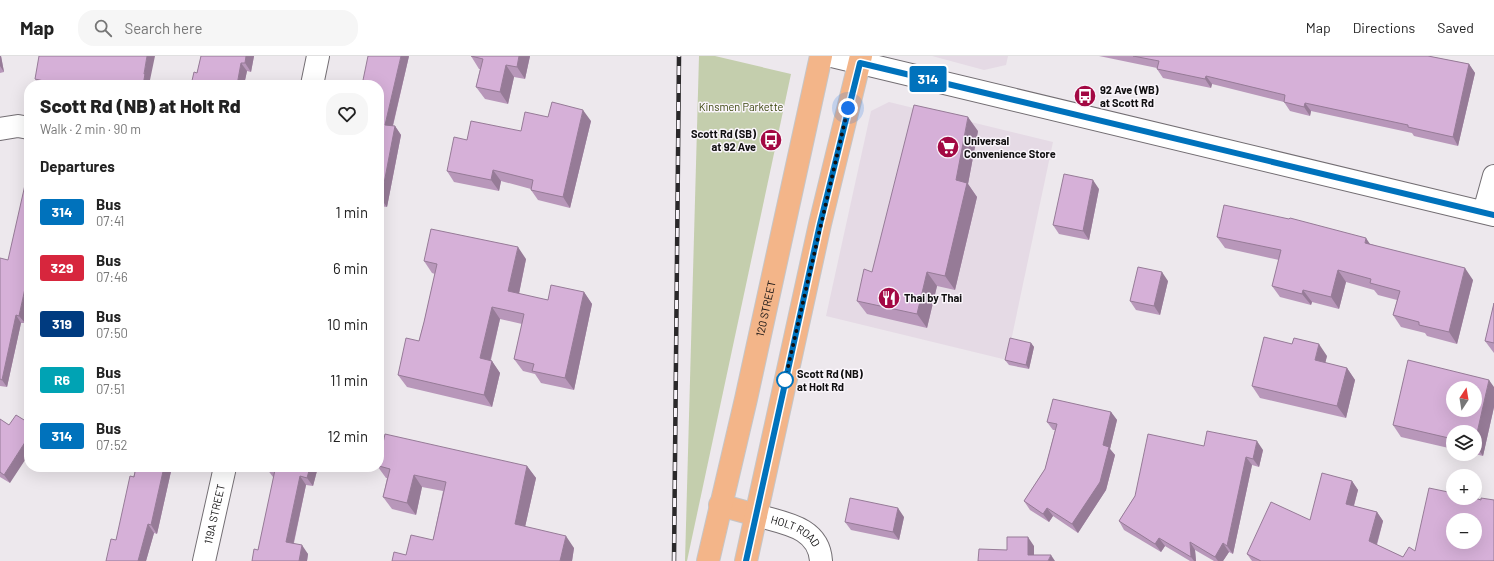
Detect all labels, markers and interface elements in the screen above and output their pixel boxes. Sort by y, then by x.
search box [78,10,358,46]
text: Map [20,16,54,39]
icon: search [92,17,114,39]
text: Search here [124,19,202,37]
text: Map [1306,19,1331,36]
text: Directions [1353,19,1415,36]
text: Saved [1437,19,1474,36]
line badge: 314 [905,66,951,92]
text: 314 [918,70,938,87]
bus stop icon: 92 Ave (WB) at Scott Rd [1072,83,1098,109]
place label: 92 Ave (WB) at Scott Rd [1100,83,1159,109]
button: heart [326,93,368,135]
text: Scott Rd (NB) at Holt Rd [40,94,241,117]
your location [838,98,858,118]
park label: Kinsmen Parkette [699,100,783,113]
text: Walk · 2 min · 90 m [40,121,141,137]
place label: Scott Rd (SB) at 92 Ave [691,127,756,153]
bus stop icon: Scott Rd (SB) at 92 Ave [758,127,784,153]
supermarket icon: Universal Convenience Store [935,134,961,160]
place label: Universal Convenience Store [964,134,1056,160]
text: Departures [40,157,115,175]
text: Bus [96,195,121,213]
text: 314 [52,203,72,220]
text: 1 min [335,203,368,221]
text: 07:41 [96,213,124,229]
text: Bus [96,251,121,269]
text: 329 [51,259,73,276]
text: 6 min [333,259,368,277]
text: 07:46 [96,269,128,285]
street label: 120 STREET [753,279,778,338]
restaurant icon: Thai by Thai [876,285,902,311]
place label: Thai by Thai [904,291,962,304]
text: Bus [96,307,121,325]
text: 319 [52,315,72,332]
text: 10 min [327,315,368,333]
text: 07:50 [96,325,128,341]
text: Bus [96,363,121,381]
place label: Scott Rd (NB) at Holt Rd [797,367,863,393]
text: R6 [54,371,70,388]
text: 11 min [330,371,368,389]
marker: Scott Rd (NB) at Holt Rd [776,371,794,389]
text: 07:51 [96,381,125,397]
north arrow [1446,381,1482,417]
map controls [1446,381,1482,549]
text: Bus [96,419,121,437]
button: layers [1446,425,1482,461]
text: 314 [52,427,72,444]
text: 12 min [327,427,368,445]
text: 07:52 [96,437,128,453]
button: + [1446,469,1482,505]
street label: 119A STREET [201,483,227,545]
street label: HOLT ROAD [769,512,823,549]
button: − [1446,513,1482,549]

